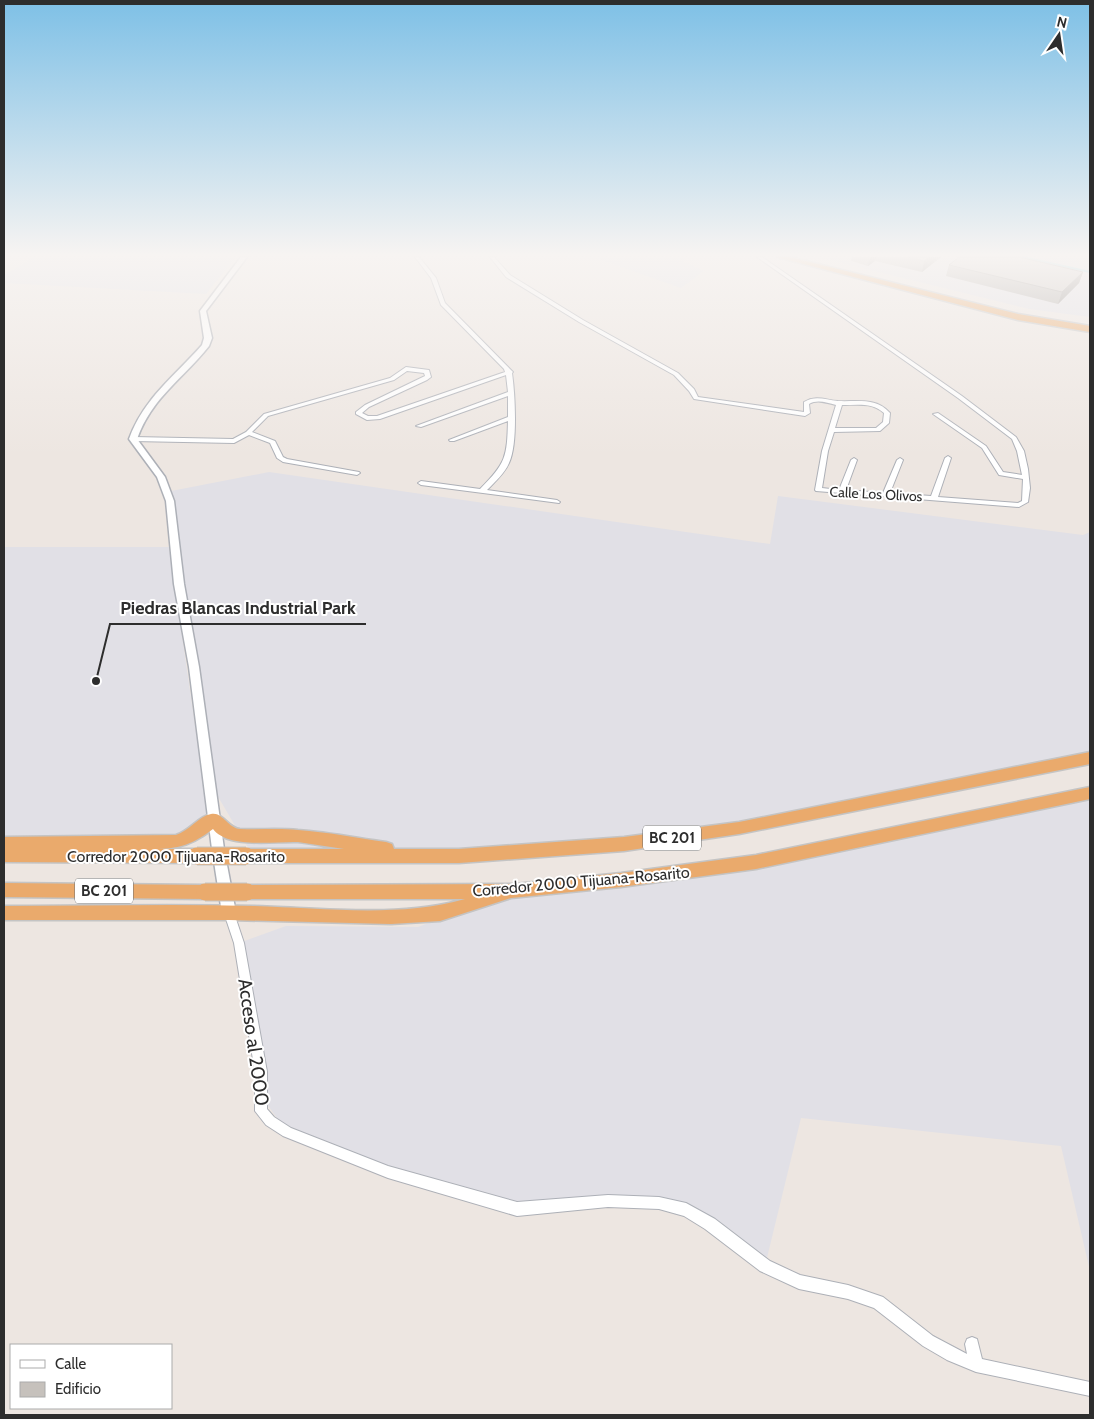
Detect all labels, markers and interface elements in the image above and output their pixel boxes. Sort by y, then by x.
north arrow [1034,10,1084,60]
text: N [1055,12,1069,32]
street label: Calle Los Olivos [829,483,923,505]
callout: Piedras Blancas Industrial Park [110,591,366,624]
text: Piedras Blancas Industrial Park [120,597,356,619]
road number: BC 201 [643,826,701,850]
street label: Corredor 2000 Tijuana-Rosarito [67,847,285,866]
street label: Corredor 2000 Tijuana-Rosarito [472,863,691,900]
road number: BC 201 [75,878,133,904]
street label: Acceso al 2000 [233,977,274,1107]
legend [10,1344,172,1409]
text: Calle [55,1355,86,1373]
text: Edificio [55,1380,101,1398]

